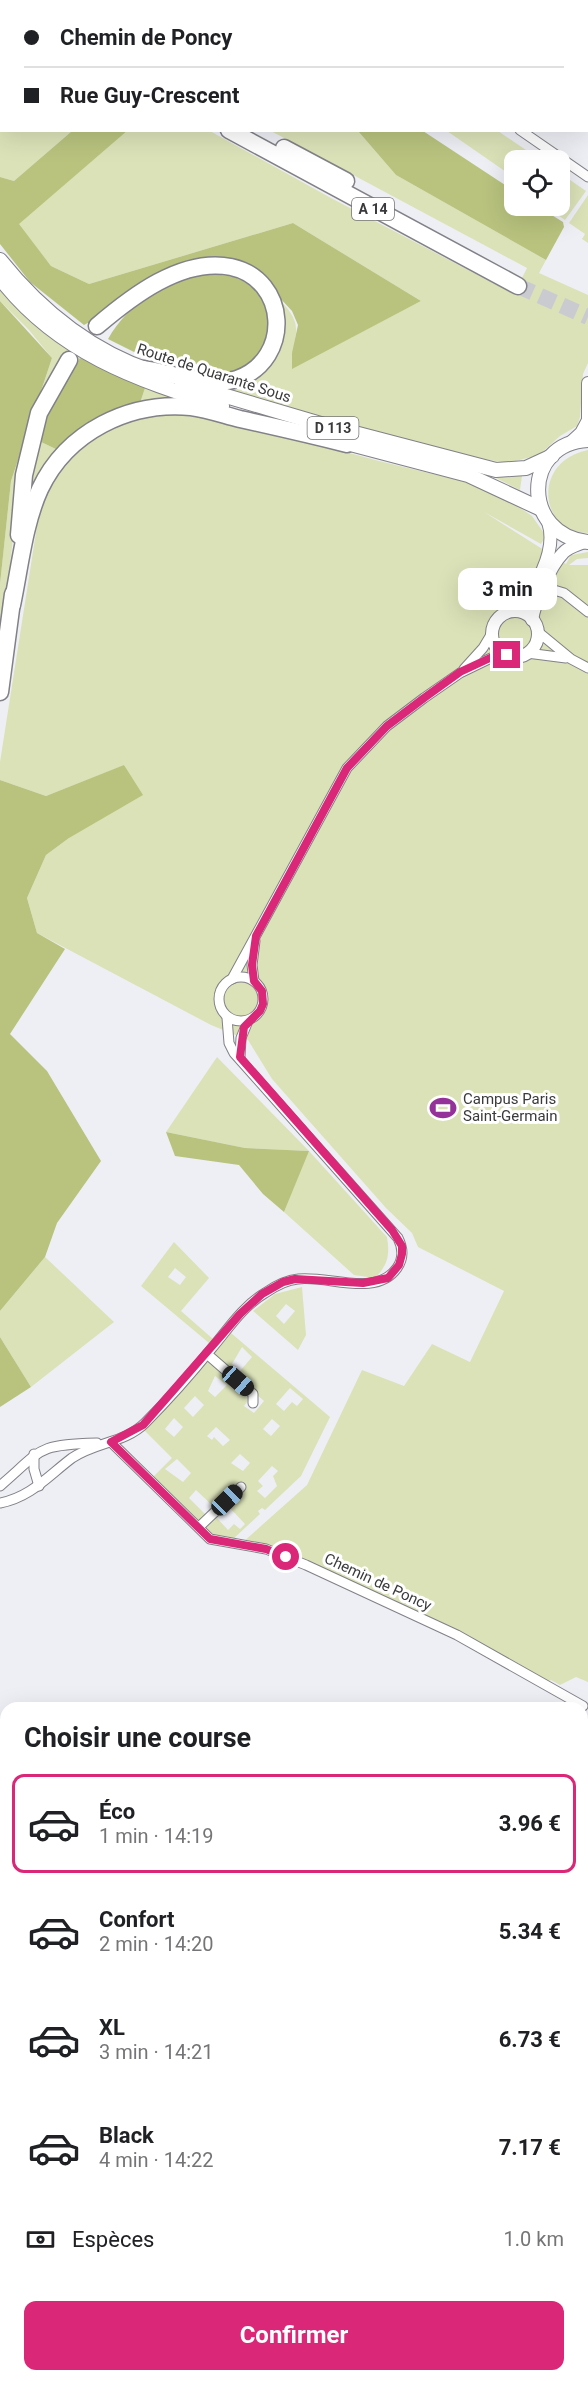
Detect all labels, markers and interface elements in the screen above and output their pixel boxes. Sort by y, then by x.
text: Chemin de Poncy [60,25,232,50]
text: Rue Guy-Crescent [60,83,239,108]
map controls [504,150,570,216]
button: locate [504,150,570,216]
road number: A 14 [352,198,394,220]
street label: Route de Quarante Sous [135,340,293,406]
road number: D 113 [308,417,358,439]
callout: 3 min [458,568,556,610]
text: 3 min [482,577,533,601]
route end [493,641,520,668]
place label: Campus Paris Saint-Germain [463,1090,558,1125]
sports icon: Campus Paris Saint-Germain [428,1093,458,1123]
car [219,1362,257,1400]
car [208,1481,246,1519]
route start [272,1543,299,1570]
street label: Chemin de Poncy [322,1549,434,1615]
text: Choisir une course [24,1722,251,1754]
icon: car [27,1797,81,1851]
text: Éco [99,1799,135,1824]
text: 3.96 € [499,1811,561,1836]
text: 1 min · 14:19 [99,1824,214,1848]
icon: car [27,1905,81,1959]
text: Confort [99,1907,174,1932]
text: 5.34 € [499,1919,561,1944]
text: 2 min · 14:20 [99,1932,214,1956]
icon: car [27,2013,81,2067]
text: XL [99,2015,125,2040]
text: 6.73 € [499,2027,561,2052]
text: 3 min · 14:21 [99,2040,214,2064]
icon: car [27,2121,81,2175]
text: Black [99,2123,154,2148]
text: 7.17 € [499,2135,561,2160]
text: 4 min · 14:22 [99,2148,214,2172]
icon: cash [24,2223,57,2256]
text: Espèces [72,2227,154,2252]
text: 1.0 km [504,2227,564,2251]
button: Confirmer [24,2301,564,2370]

